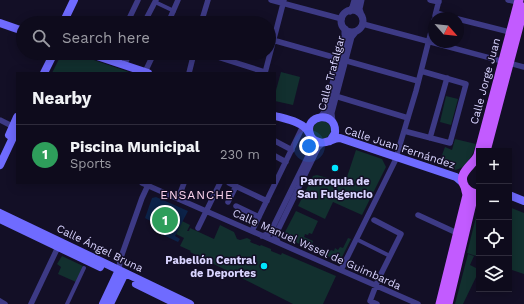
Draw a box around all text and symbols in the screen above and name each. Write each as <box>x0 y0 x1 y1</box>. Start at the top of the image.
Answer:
north arrow <box>428 12 464 48</box>
search box <box>16 16 276 60</box>
icon: search <box>30 27 52 49</box>
text: Search here <box>62 29 150 47</box>
street label: Calle Trafalgar <box>315 34 348 112</box>
street label: Calle Jorge Juan <box>468 36 503 126</box>
text: Nearby <box>32 88 91 108</box>
street label: Calle Juan Fernández <box>343 123 457 172</box>
your location <box>299 136 319 156</box>
text: Piscina Municipal <box>70 138 200 156</box>
text: 1 <box>42 147 48 162</box>
text: 230 m <box>220 147 260 162</box>
map controls <box>476 148 512 292</box>
button: + <box>476 148 512 184</box>
text: Sports <box>70 156 111 171</box>
marker: Parroquia de San Fulgencio <box>330 163 340 173</box>
place label: Parroquia de San Fulgencio <box>297 175 373 201</box>
button: − <box>476 184 512 220</box>
district label: ENSANCHE <box>160 188 234 202</box>
pin: 1 <box>152 205 178 235</box>
street label: Calle Manuel Wssel de Guimbarda <box>230 206 403 293</box>
button: locate <box>476 220 512 256</box>
street label: Calle Ángel Bruna <box>54 221 146 275</box>
place label: Pabellón Central de Deportes <box>165 254 256 280</box>
button: layers <box>476 256 512 292</box>
marker: Pabellón Central de Deportes <box>259 261 269 271</box>

